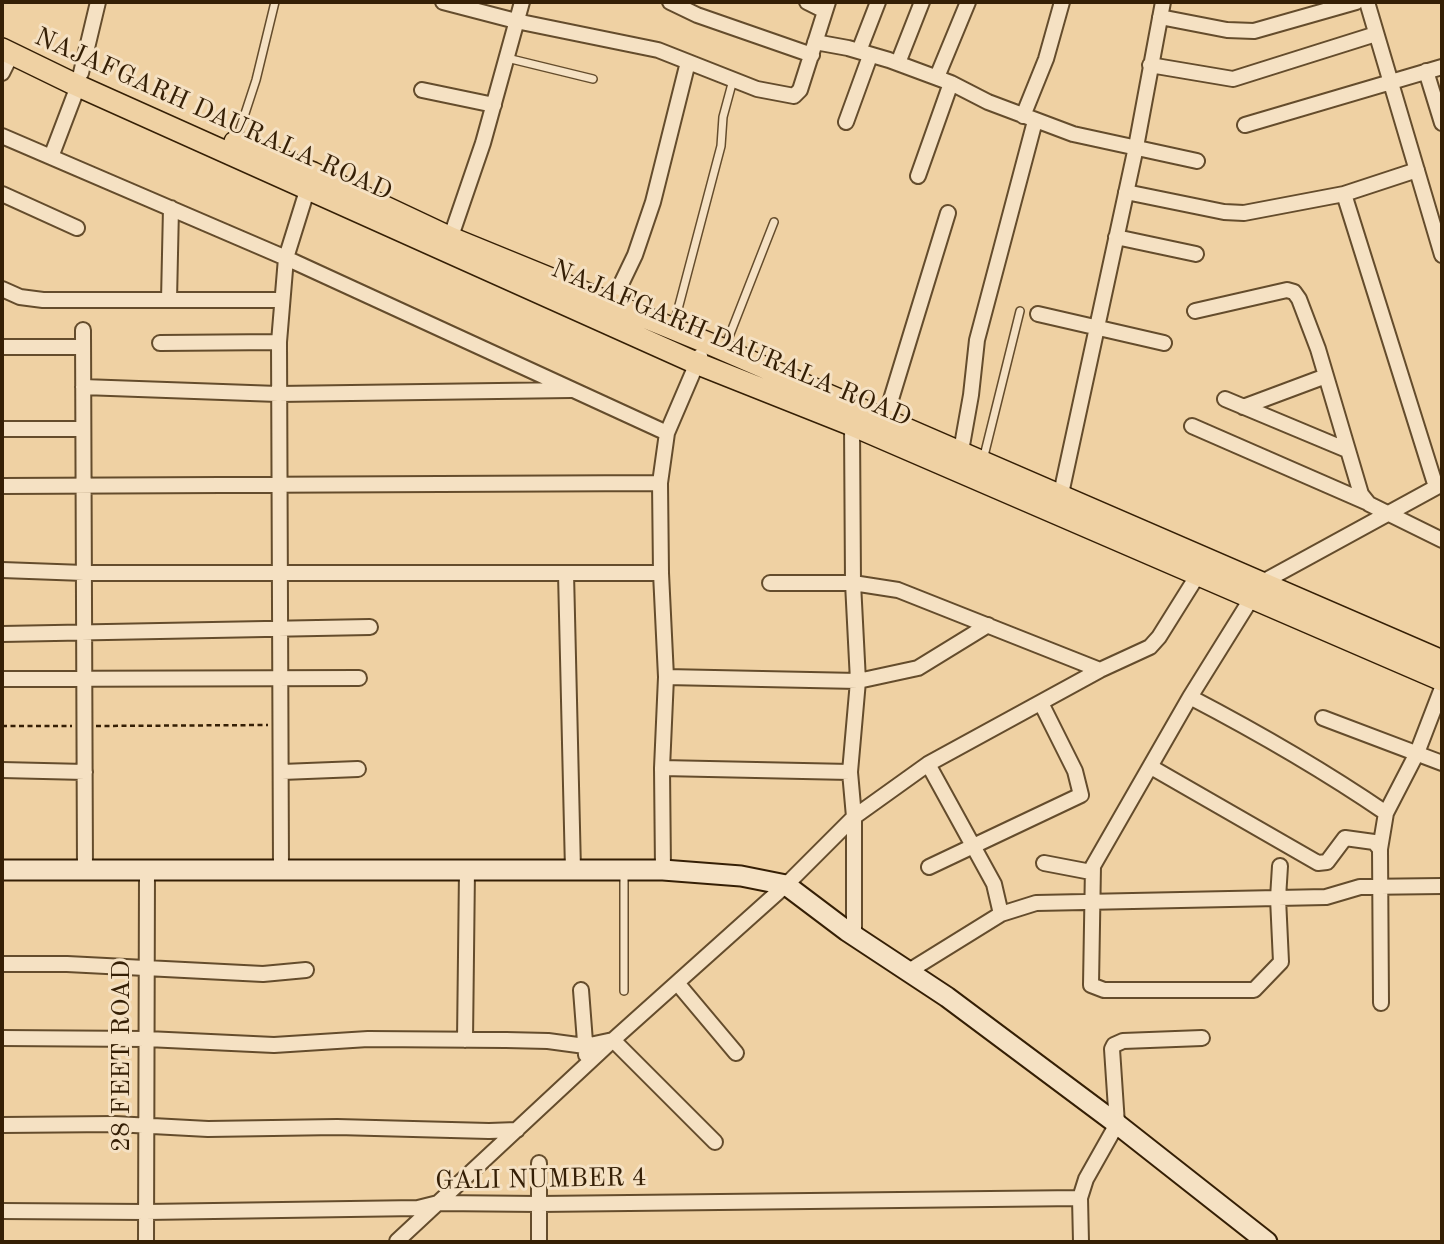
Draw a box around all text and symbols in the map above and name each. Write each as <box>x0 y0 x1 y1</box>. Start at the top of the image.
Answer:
street label: NAJAFGARH DAURALA ROAD <box>29 22 397 208</box>
street label: NAJAFGARH DAURALA ROAD <box>546 254 916 434</box>
street label: 28 FEET ROAD <box>106 960 138 1152</box>
street label: GALI NUMBER 4 <box>435 1163 647 1197</box>

